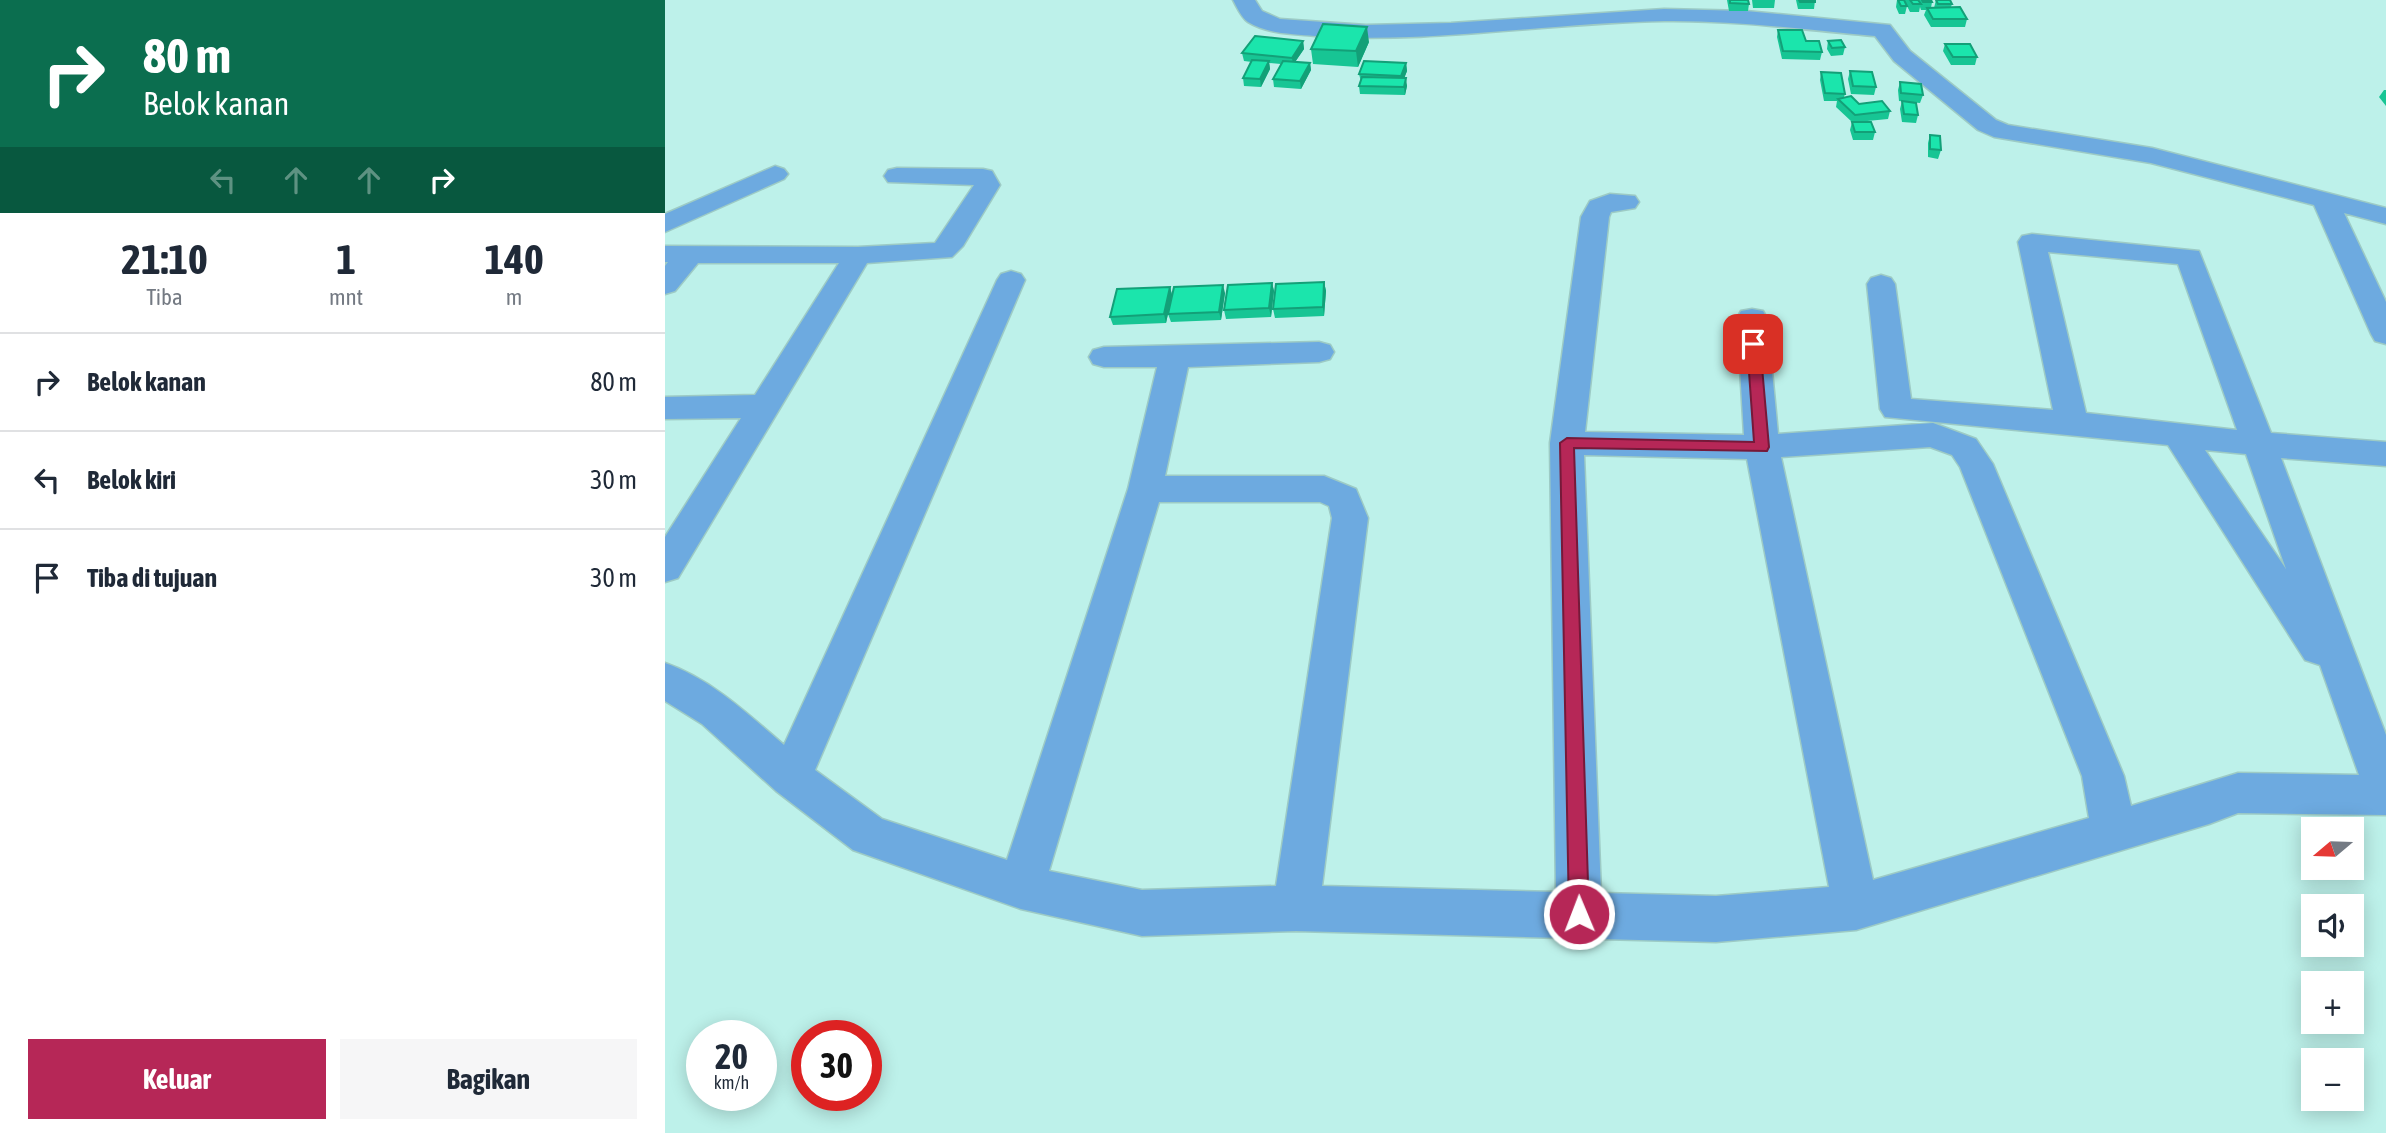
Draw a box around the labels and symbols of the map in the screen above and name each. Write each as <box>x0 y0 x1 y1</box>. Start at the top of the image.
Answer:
pin <box>1723 314 1783 374</box>
north arrow <box>2301 817 2364 880</box>
position arrow <box>1542 877 1616 951</box>
speed limit sign: 30 <box>791 1020 882 1111</box>

